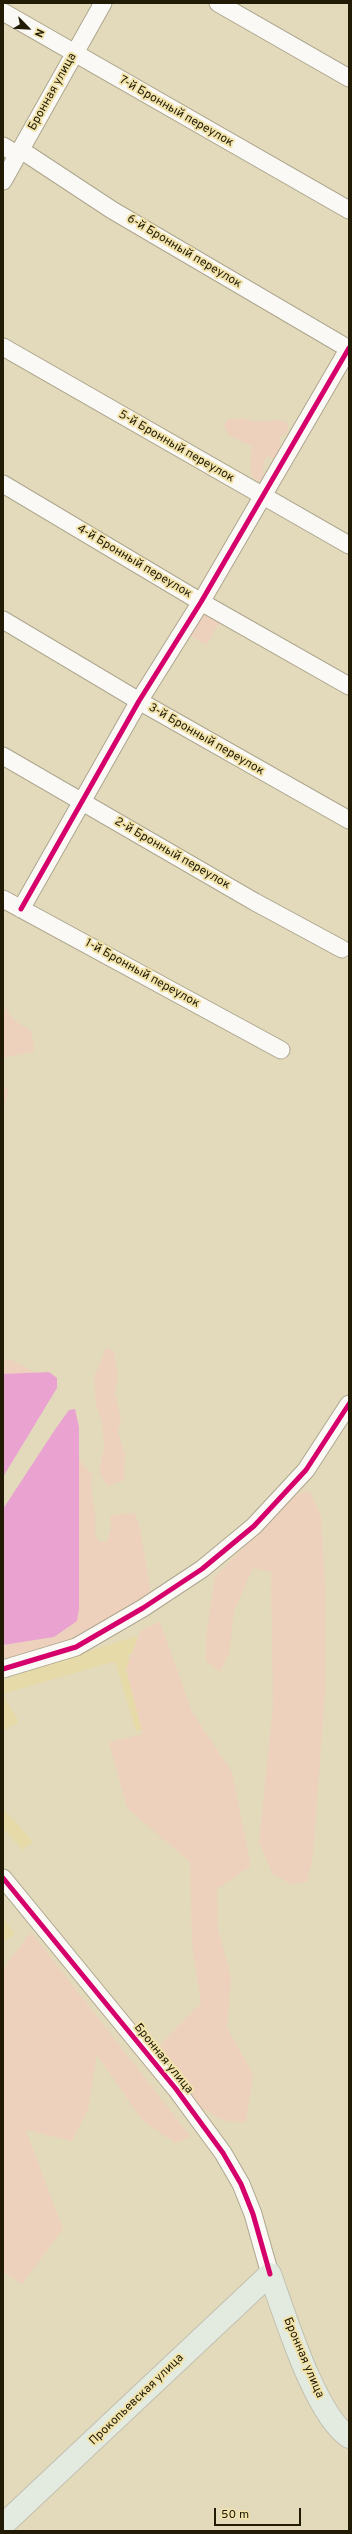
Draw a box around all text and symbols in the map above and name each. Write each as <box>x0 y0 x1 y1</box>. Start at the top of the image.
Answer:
north arrow <box>8 8 48 48</box>
text: N <box>31 26 47 39</box>
street label: Бронная улица <box>26 51 80 133</box>
street label: 7-й Бронный переулок <box>116 73 236 151</box>
street label: 6-й Бронный переулок <box>124 212 244 292</box>
street label: 5-й Бронный переулок <box>116 408 236 486</box>
street label: 4-й Бронный переулок <box>74 522 194 602</box>
street label: 3-й Бронный переулок <box>146 701 266 779</box>
street label: 2-й Бронный переулок <box>112 815 232 893</box>
street label: 1-й Бронный переулок <box>82 936 202 1012</box>
street label: Бронная улица <box>130 2021 196 2097</box>
street label: Бронная улица <box>280 2315 326 2401</box>
street label: Прокопьевская улица <box>87 2351 187 2449</box>
scale bar <box>216 2500 303 2526</box>
text: 50 m <box>221 2507 249 2523</box>

